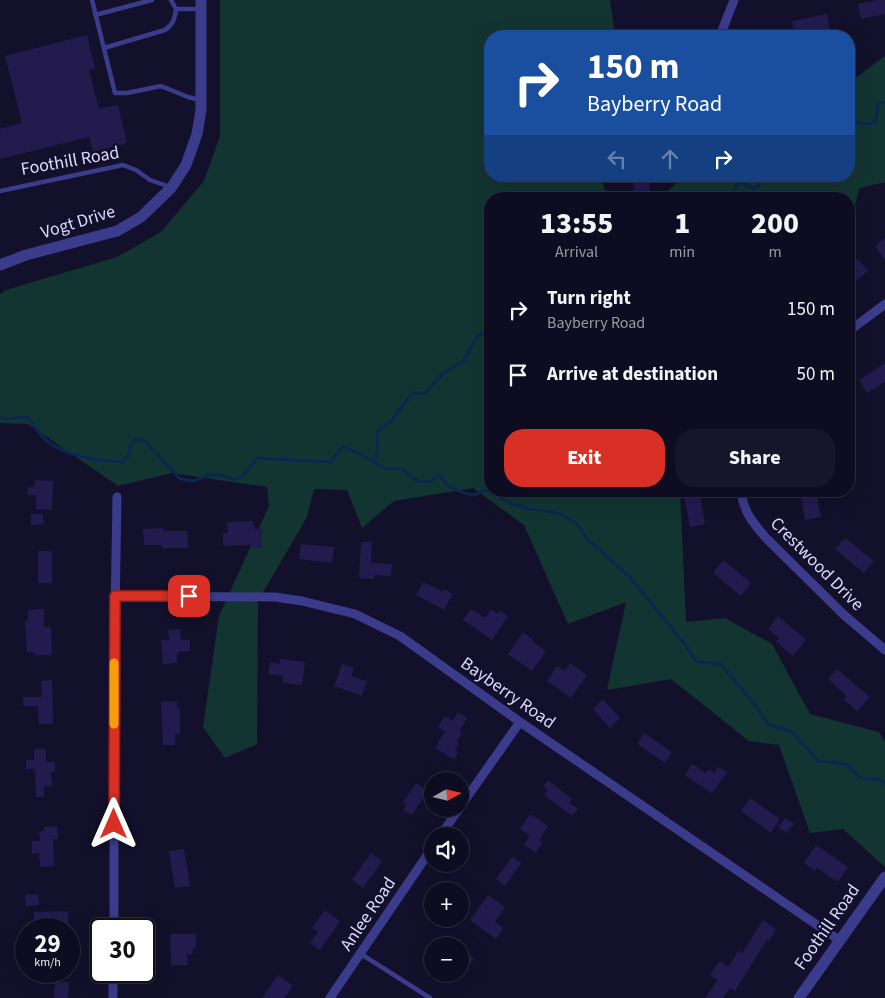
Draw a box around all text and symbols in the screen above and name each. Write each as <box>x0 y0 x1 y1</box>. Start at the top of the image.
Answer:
text: 150 m <box>587 42 679 92</box>
icon: right <box>504 50 569 115</box>
text: Bayberry Road <box>587 88 722 120</box>
street label: Foothill Road <box>19 140 121 182</box>
icon: left <box>603 145 631 173</box>
icon: ahead <box>656 145 684 173</box>
icon: right <box>709 145 737 173</box>
street label: Vogt Drive <box>38 199 118 245</box>
text: 13:55 <box>540 202 613 245</box>
text: 1 <box>674 202 690 245</box>
text: 200 <box>751 202 799 245</box>
text: Arrival <box>555 241 598 263</box>
text: min <box>669 241 695 263</box>
text: m <box>768 241 782 263</box>
text: Turn right <box>547 285 631 312</box>
icon: right <box>504 296 532 324</box>
text: 150 m <box>787 296 835 323</box>
text: Bayberry Road <box>547 312 645 334</box>
icon: arrive <box>504 361 532 389</box>
text: Arrive at destination <box>547 361 718 388</box>
text: 50 m <box>797 361 835 388</box>
button: Exit <box>504 429 665 487</box>
button: Share <box>675 429 835 487</box>
street label: Crestwood Drive <box>764 511 870 617</box>
pin <box>168 575 210 617</box>
icon: arrive <box>175 582 203 610</box>
street label: Bayberry Road <box>456 651 560 735</box>
north arrow <box>424 772 469 818</box>
map controls <box>424 772 469 982</box>
position arrow <box>87 797 139 849</box>
button: sound <box>424 827 469 872</box>
street label: Anlee Road <box>334 872 402 956</box>
street label: Foothill Road <box>788 879 866 975</box>
button: + <box>424 882 469 927</box>
speed limit sign: 30 <box>90 918 155 983</box>
text: 29 <box>34 926 61 962</box>
button: − <box>424 937 469 982</box>
text: km/h <box>34 954 61 971</box>

